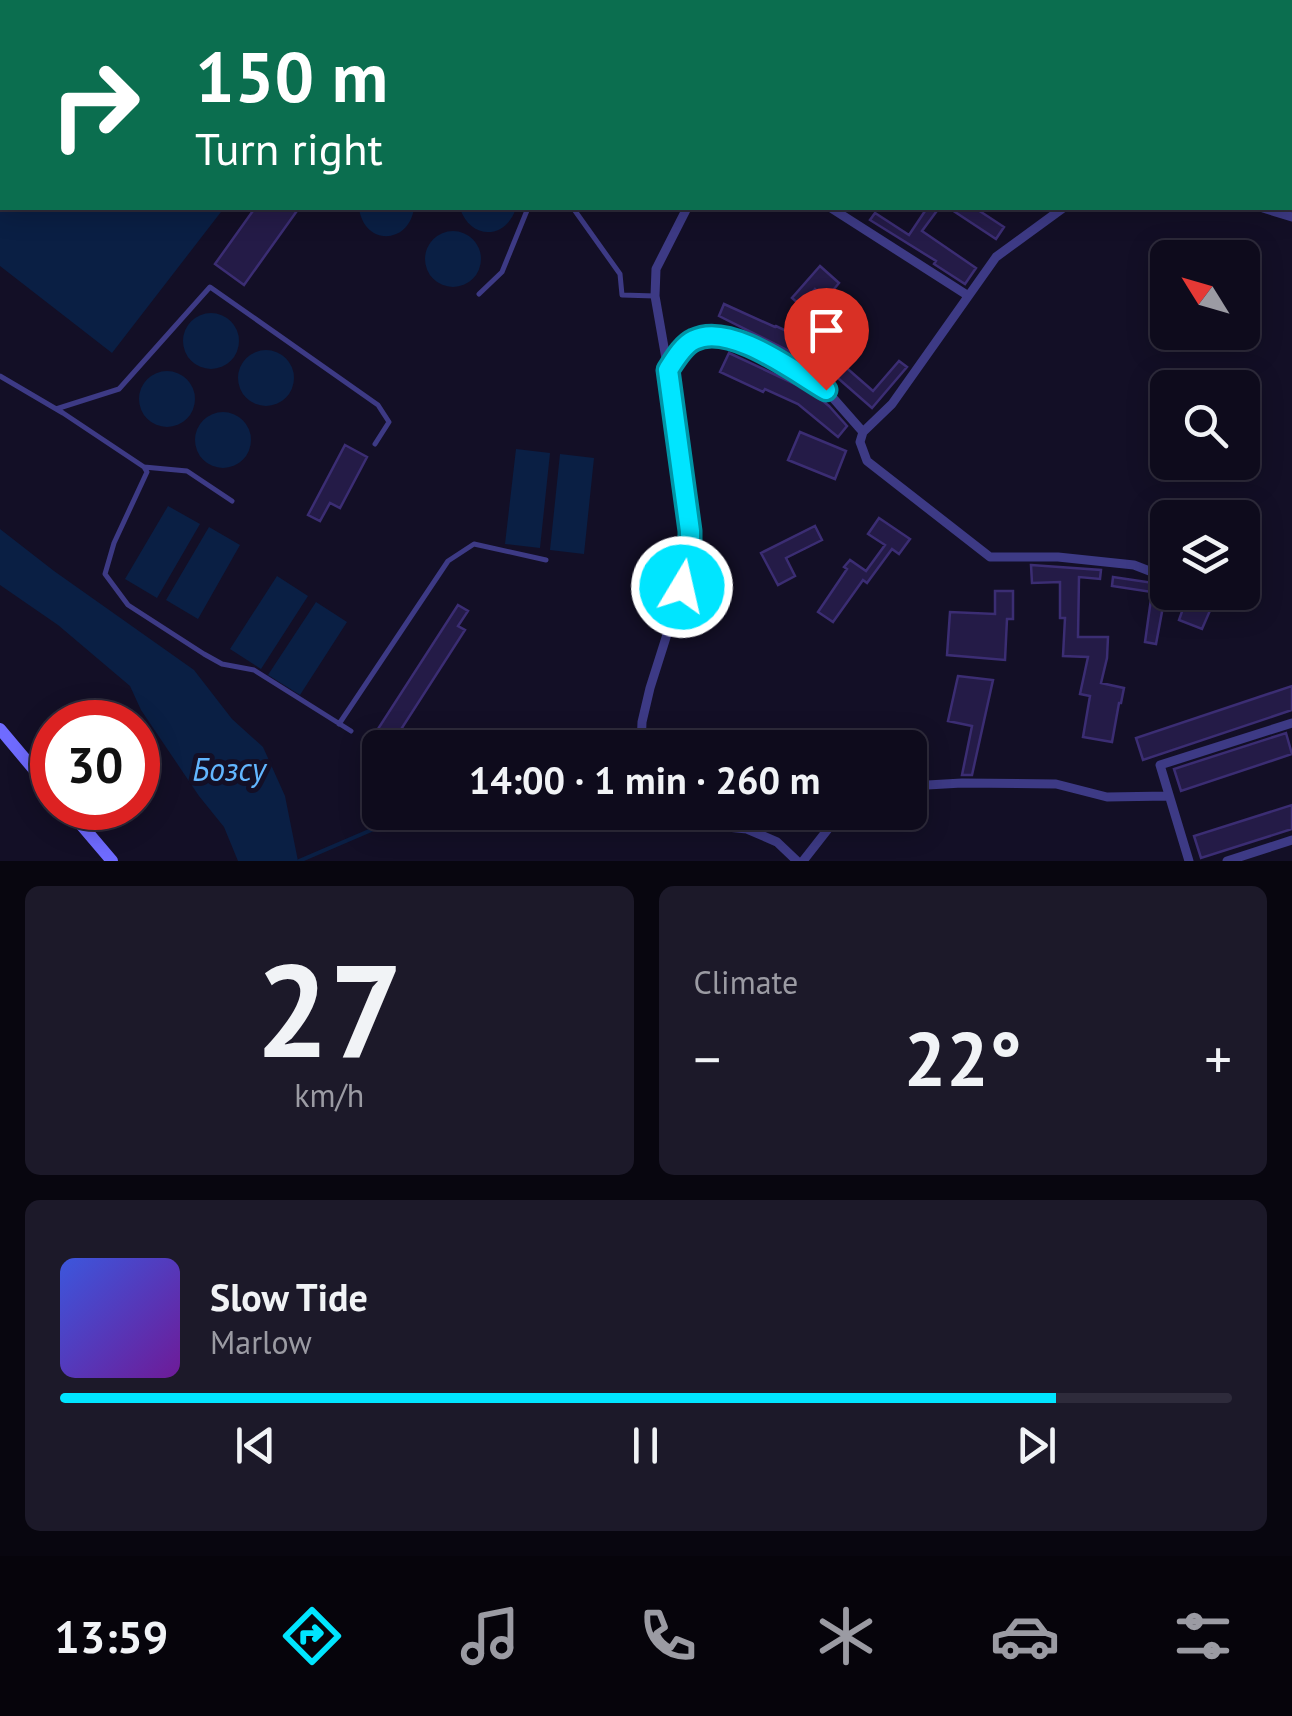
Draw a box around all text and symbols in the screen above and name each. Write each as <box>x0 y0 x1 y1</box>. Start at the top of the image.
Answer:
text: 150 m <box>195 31 388 121</box>
icon: right <box>30 40 160 170</box>
text: Turn right <box>195 119 383 177</box>
north arrow <box>1150 240 1260 350</box>
map controls <box>1150 240 1260 610</box>
pin <box>784 288 869 391</box>
icon: arrive <box>799 303 854 358</box>
button: search <box>1150 370 1260 480</box>
button: layers <box>1150 500 1260 610</box>
position arrow <box>630 535 734 639</box>
speed limit sign: 30 <box>30 700 160 830</box>
water label: Бозсу <box>192 748 268 790</box>
text: 14:00 · 1 min · 260 m <box>469 755 820 804</box>
text: 27 <box>256 925 403 1093</box>
text: Climate <box>694 961 798 1003</box>
text: 22° <box>904 1010 1022 1107</box>
text: − <box>694 1023 721 1094</box>
text: + <box>1204 1023 1232 1094</box>
text: km/h <box>294 1074 364 1116</box>
text: Slow Tide <box>210 1272 368 1321</box>
text: Marlow <box>210 1321 312 1363</box>
icon: previous <box>228 1418 283 1473</box>
icon: pause <box>618 1418 673 1473</box>
icon: next <box>1009 1418 1064 1473</box>
icon: directions <box>277 1601 347 1671</box>
icon: music <box>455 1601 525 1671</box>
icon: phone <box>633 1601 703 1671</box>
icon: climate <box>811 1601 881 1671</box>
icon: car <box>990 1601 1060 1671</box>
icon: filters <box>1168 1601 1238 1671</box>
text: 13:59 <box>54 1607 168 1665</box>

